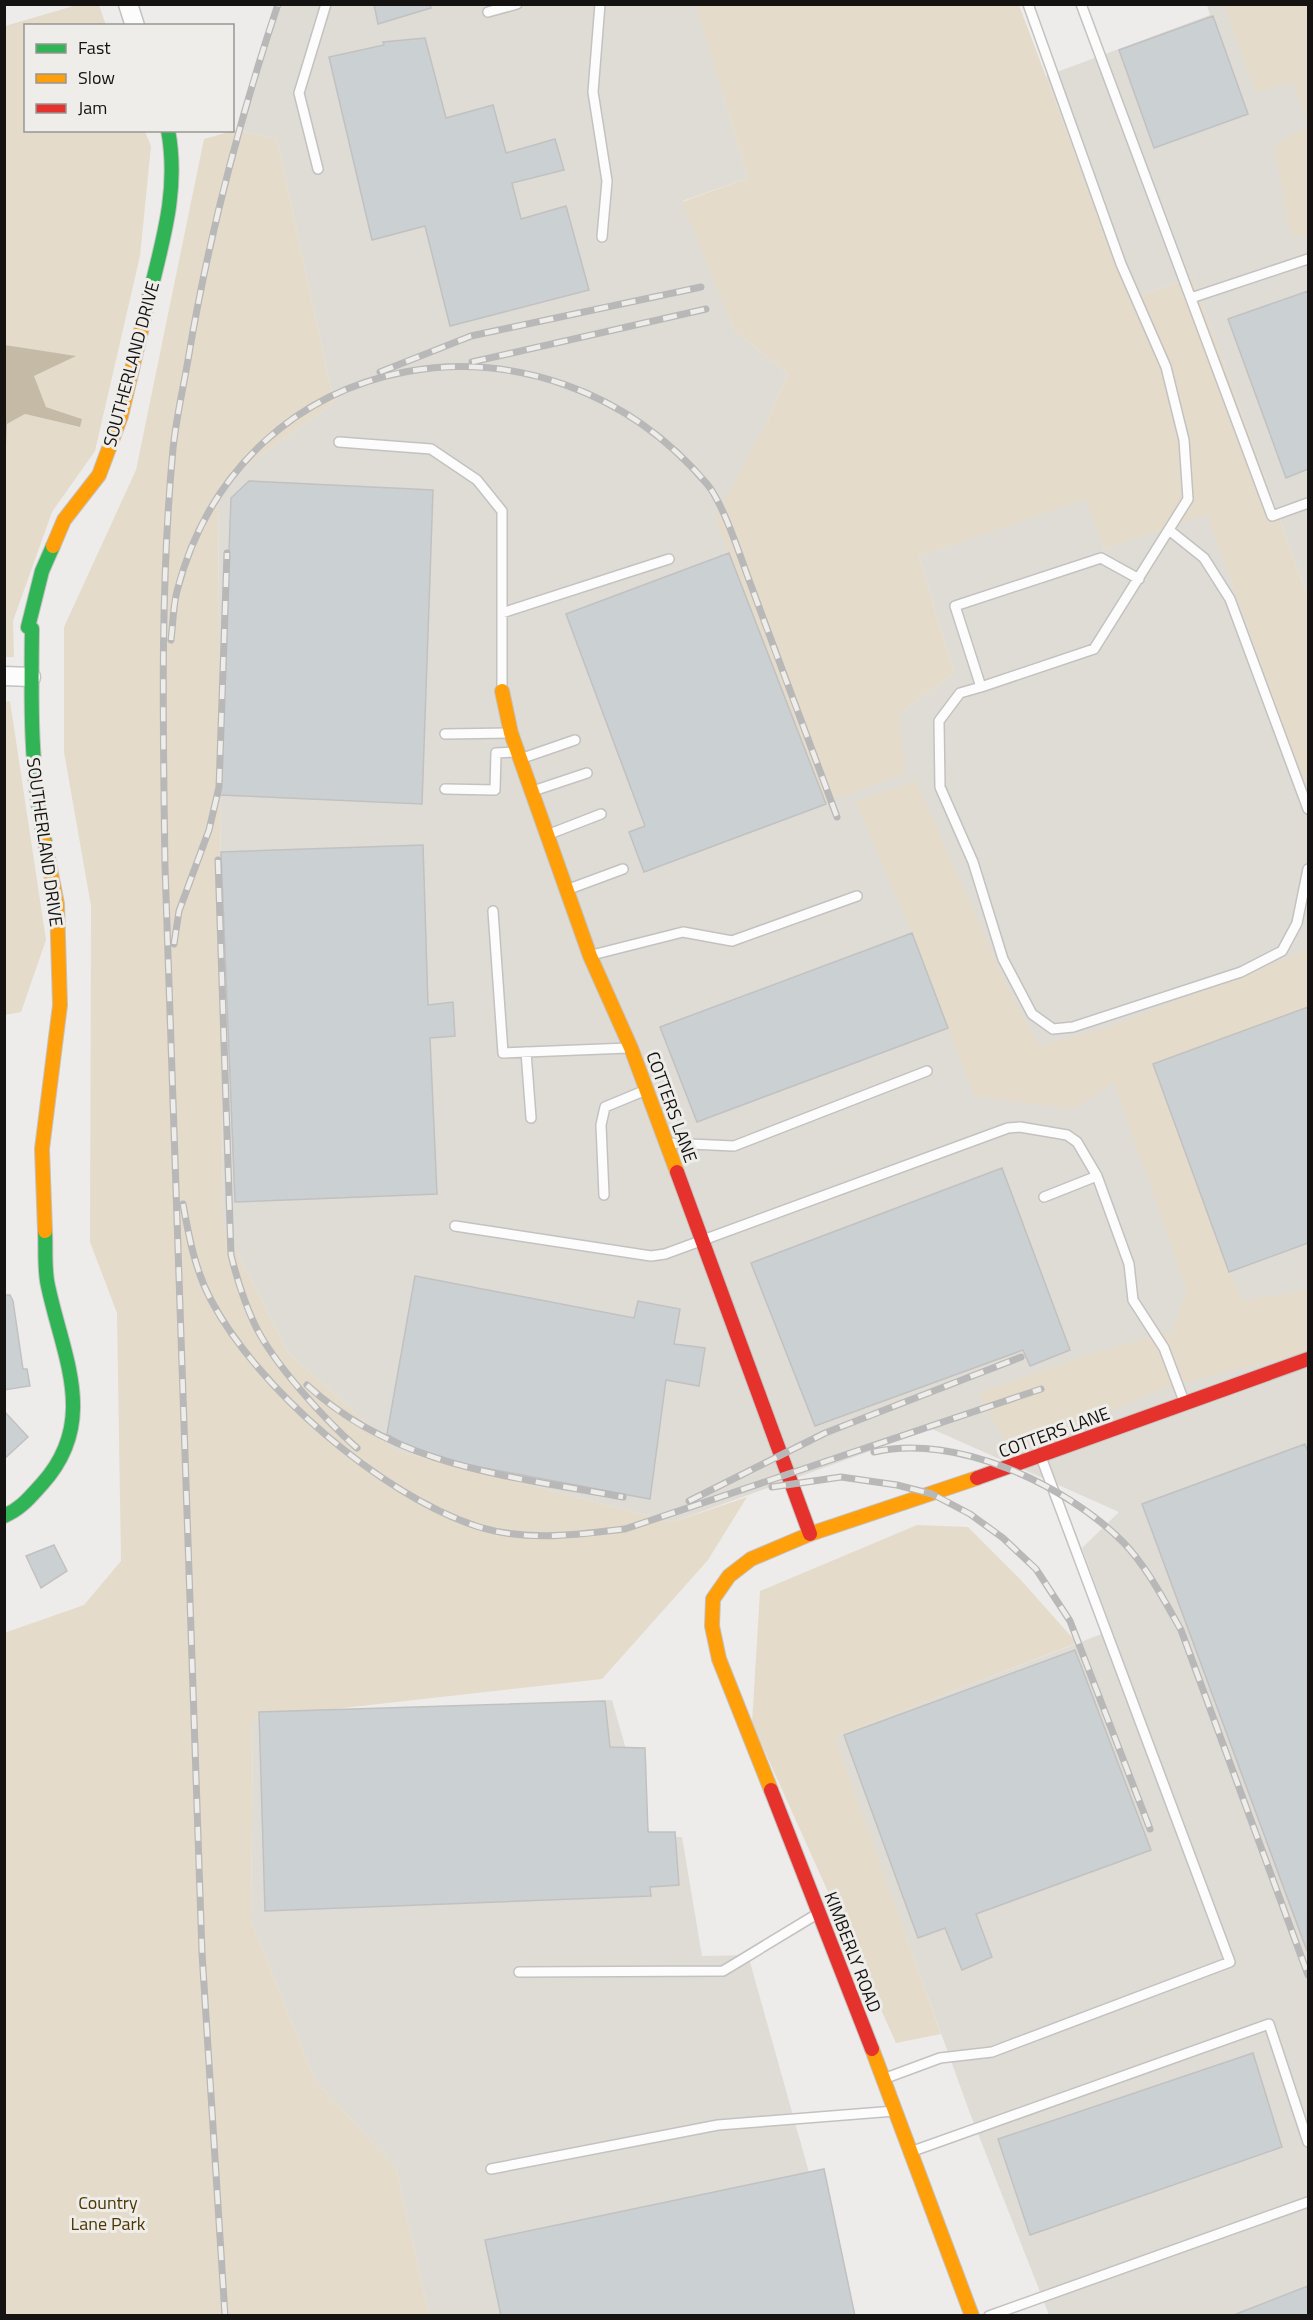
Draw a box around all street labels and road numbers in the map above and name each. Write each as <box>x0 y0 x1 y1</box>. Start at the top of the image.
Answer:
street label: SOUTHERLAND DRIVE <box>96 278 166 450</box>
street label: SOUTHERLAND DRIVE <box>20 756 70 928</box>
street label: COTTERS LANE <box>639 1048 705 1166</box>
street label: COTTERS LANE <box>995 1399 1113 1465</box>
street label: KIMBERLY ROAD <box>818 1888 888 2016</box>

